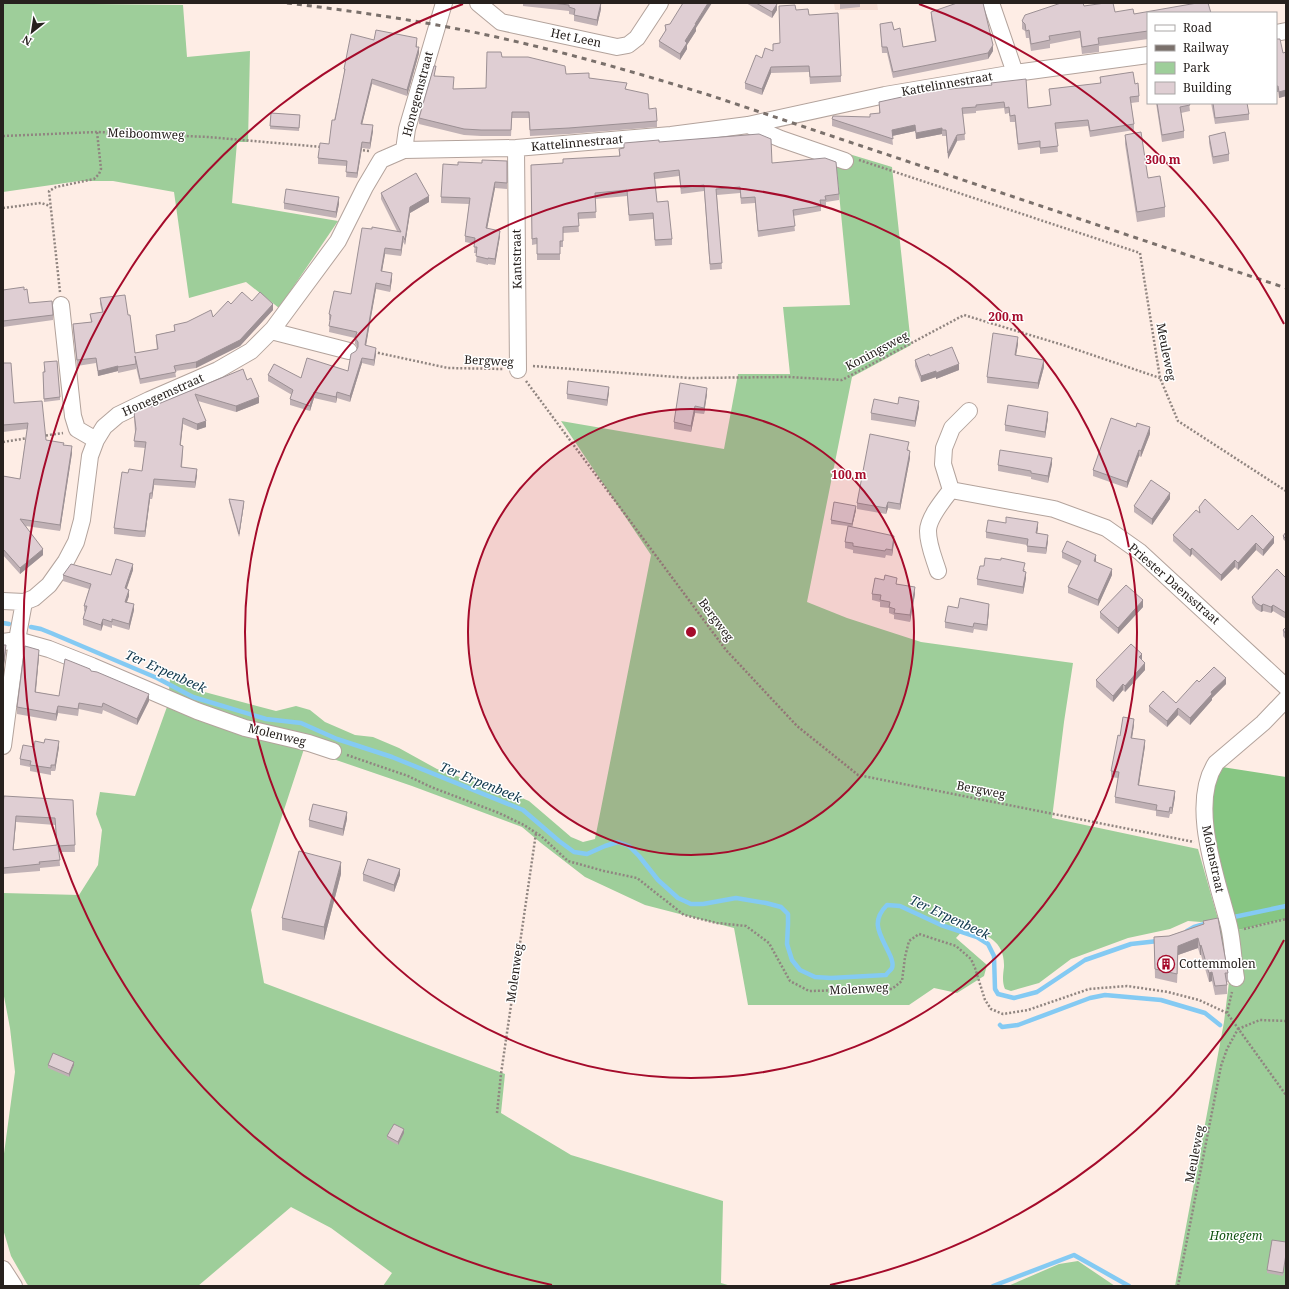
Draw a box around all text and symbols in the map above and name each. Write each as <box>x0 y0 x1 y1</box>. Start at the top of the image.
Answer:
north arrow <box>12 12 52 52</box>
legend <box>1147 12 1277 104</box>
text: Road <box>1183 19 1213 36</box>
street label: Het Leen <box>549 24 603 51</box>
text: N <box>19 32 34 50</box>
text: Railway <box>1183 39 1229 56</box>
street label: Honegemstraat <box>398 49 437 138</box>
text: Park <box>1183 59 1211 76</box>
street label: Kattelinnestraat <box>900 67 994 100</box>
text: Building <box>1183 79 1232 96</box>
street label: Meiboomweg <box>107 124 185 143</box>
street label: Kattelinnestraat <box>530 130 624 155</box>
text: 300 m <box>1145 151 1181 168</box>
street label: Kantstraat <box>507 229 526 289</box>
text: 200 m <box>988 308 1024 325</box>
street label: Meuleweg <box>1153 321 1181 383</box>
street label: Koningsweg <box>842 326 912 374</box>
street label: Bergweg <box>464 351 515 370</box>
street label: Honegemstraat <box>119 369 206 420</box>
text: 100 m <box>831 466 867 483</box>
street label: Priester Daensstraat <box>1125 539 1224 628</box>
street label: Bergweg <box>695 595 738 645</box>
centre of rings <box>684 625 698 639</box>
water label: Ter Erpenbeek <box>123 645 210 697</box>
street label: Molenweg <box>246 719 308 750</box>
water label: Ter Erpenbeek <box>437 757 525 807</box>
street label: Bergweg <box>955 776 1008 803</box>
street label: Molenstraat <box>1198 823 1229 894</box>
water label: Ter Erpenbeek <box>907 890 994 944</box>
street label: Molenweg <box>502 942 527 1003</box>
building icon: Cottemmolen <box>1156 954 1176 974</box>
place label: Cottemmolen <box>1179 955 1256 972</box>
street label: Molenweg <box>829 978 890 999</box>
street label: Meuleweg <box>1181 1123 1209 1184</box>
park label: Honegem <box>1209 1227 1263 1244</box>

